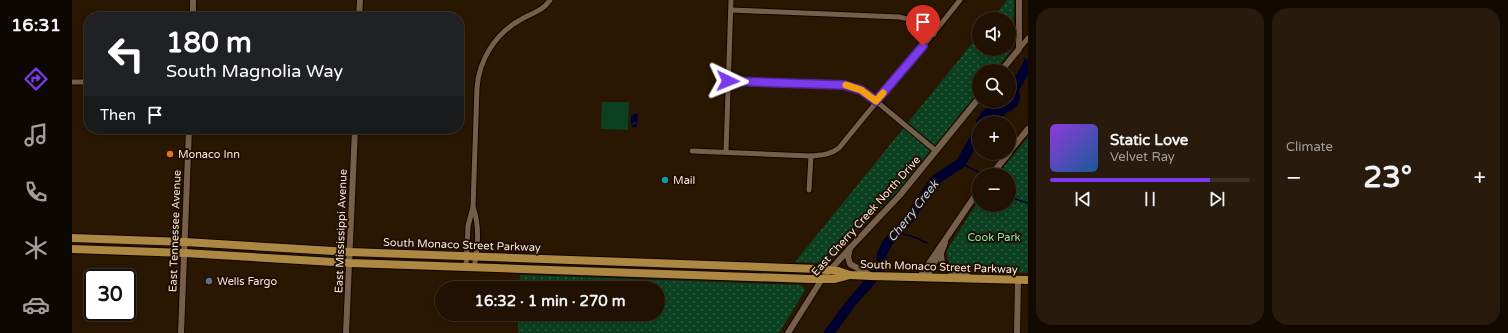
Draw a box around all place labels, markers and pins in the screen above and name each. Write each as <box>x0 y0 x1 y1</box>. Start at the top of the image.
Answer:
pin <box>906 5 940 46</box>
place label: Monaco Inn <box>178 148 240 161</box>
marker: Monaco Inn <box>165 149 175 159</box>
place label: Mail <box>673 174 695 187</box>
marker: Mail <box>660 175 670 185</box>
place label: Wells Fargo <box>217 275 277 288</box>
marker: Wells Fargo <box>204 276 214 286</box>

